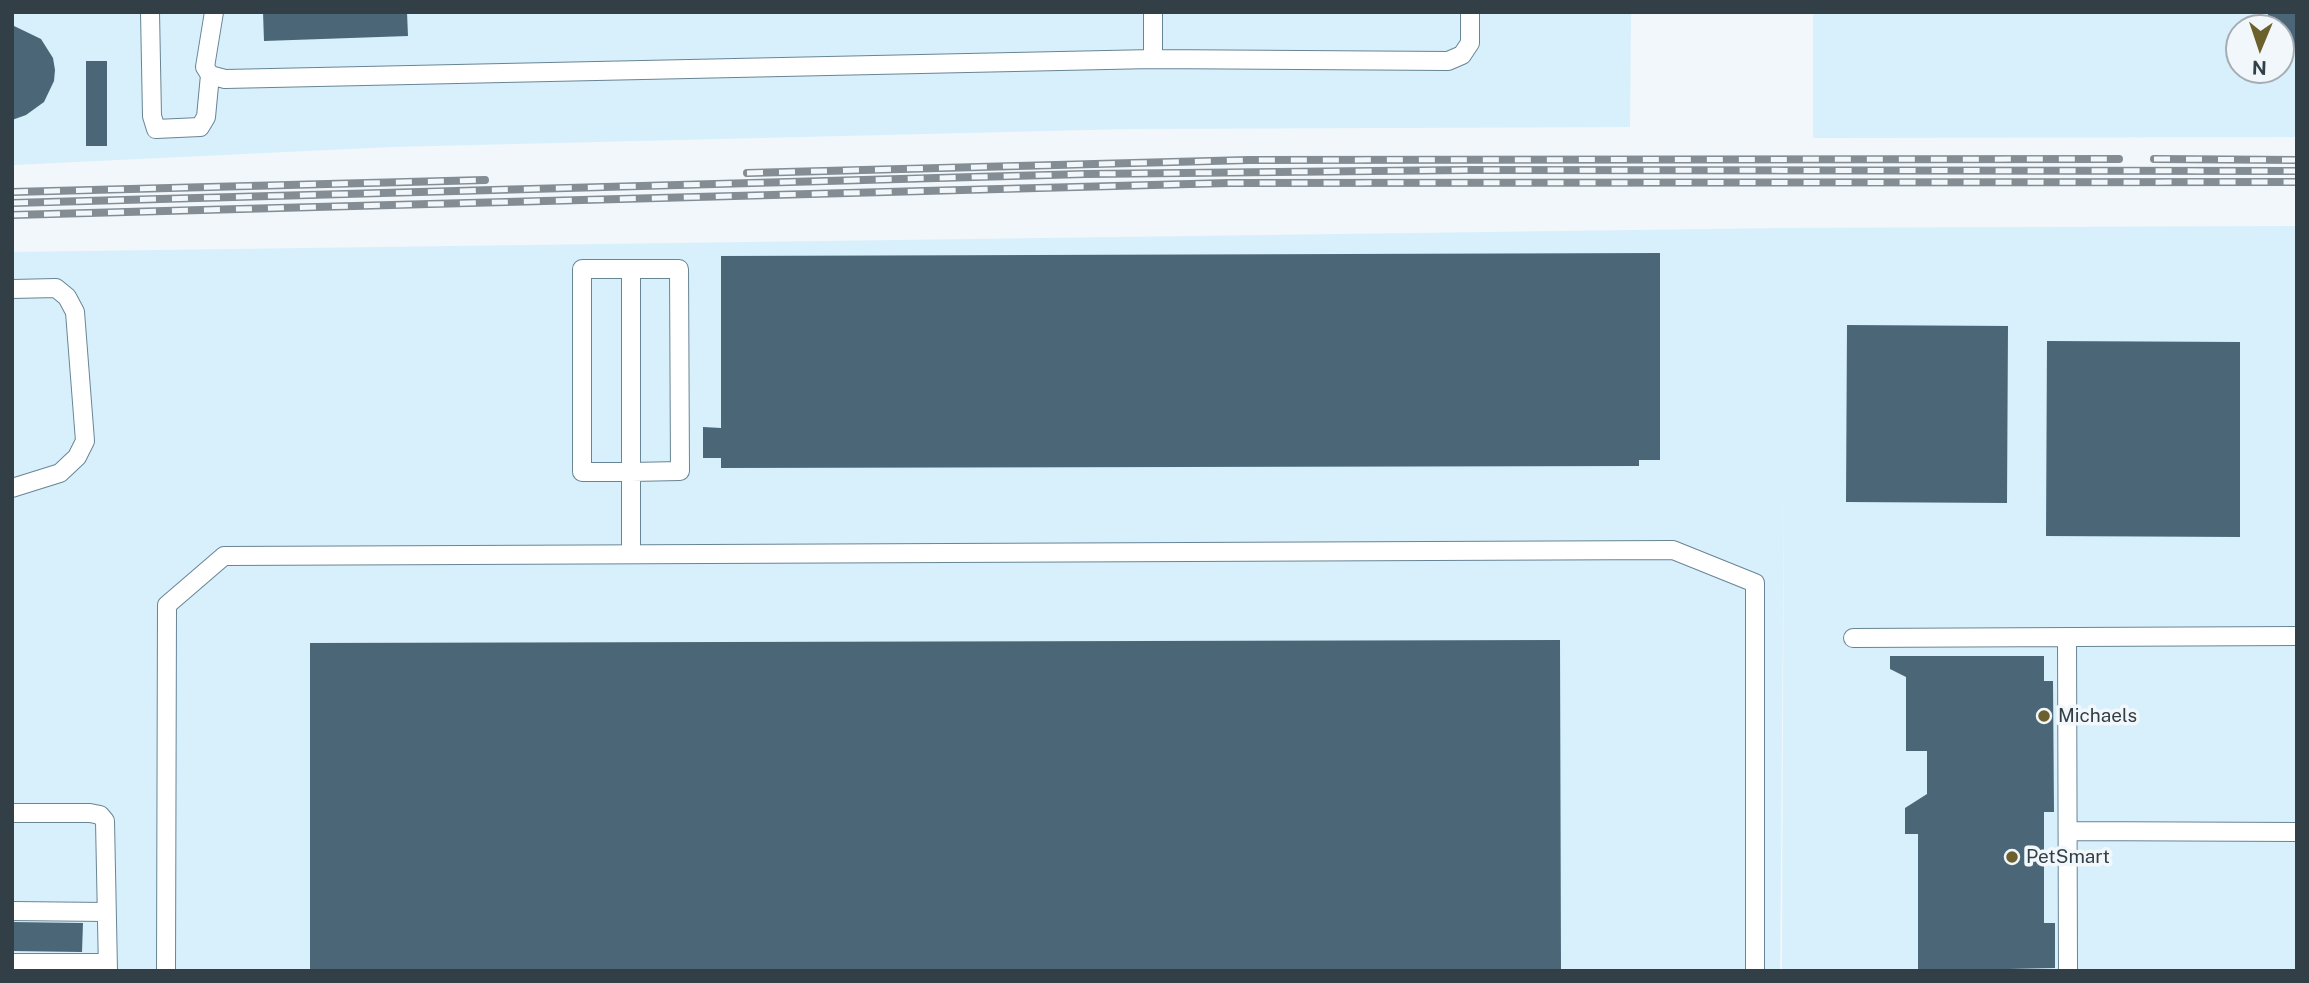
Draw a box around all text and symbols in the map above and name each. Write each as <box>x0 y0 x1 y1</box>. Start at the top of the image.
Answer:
north arrow <box>2225 14 2295 84</box>
text: N <box>2252 57 2267 79</box>
place label: Michaels <box>2058 705 2137 727</box>
marker: Michaels <box>2036 708 2052 724</box>
place label: PetSmart <box>2026 846 2110 868</box>
marker: PetSmart <box>2004 849 2020 865</box>

